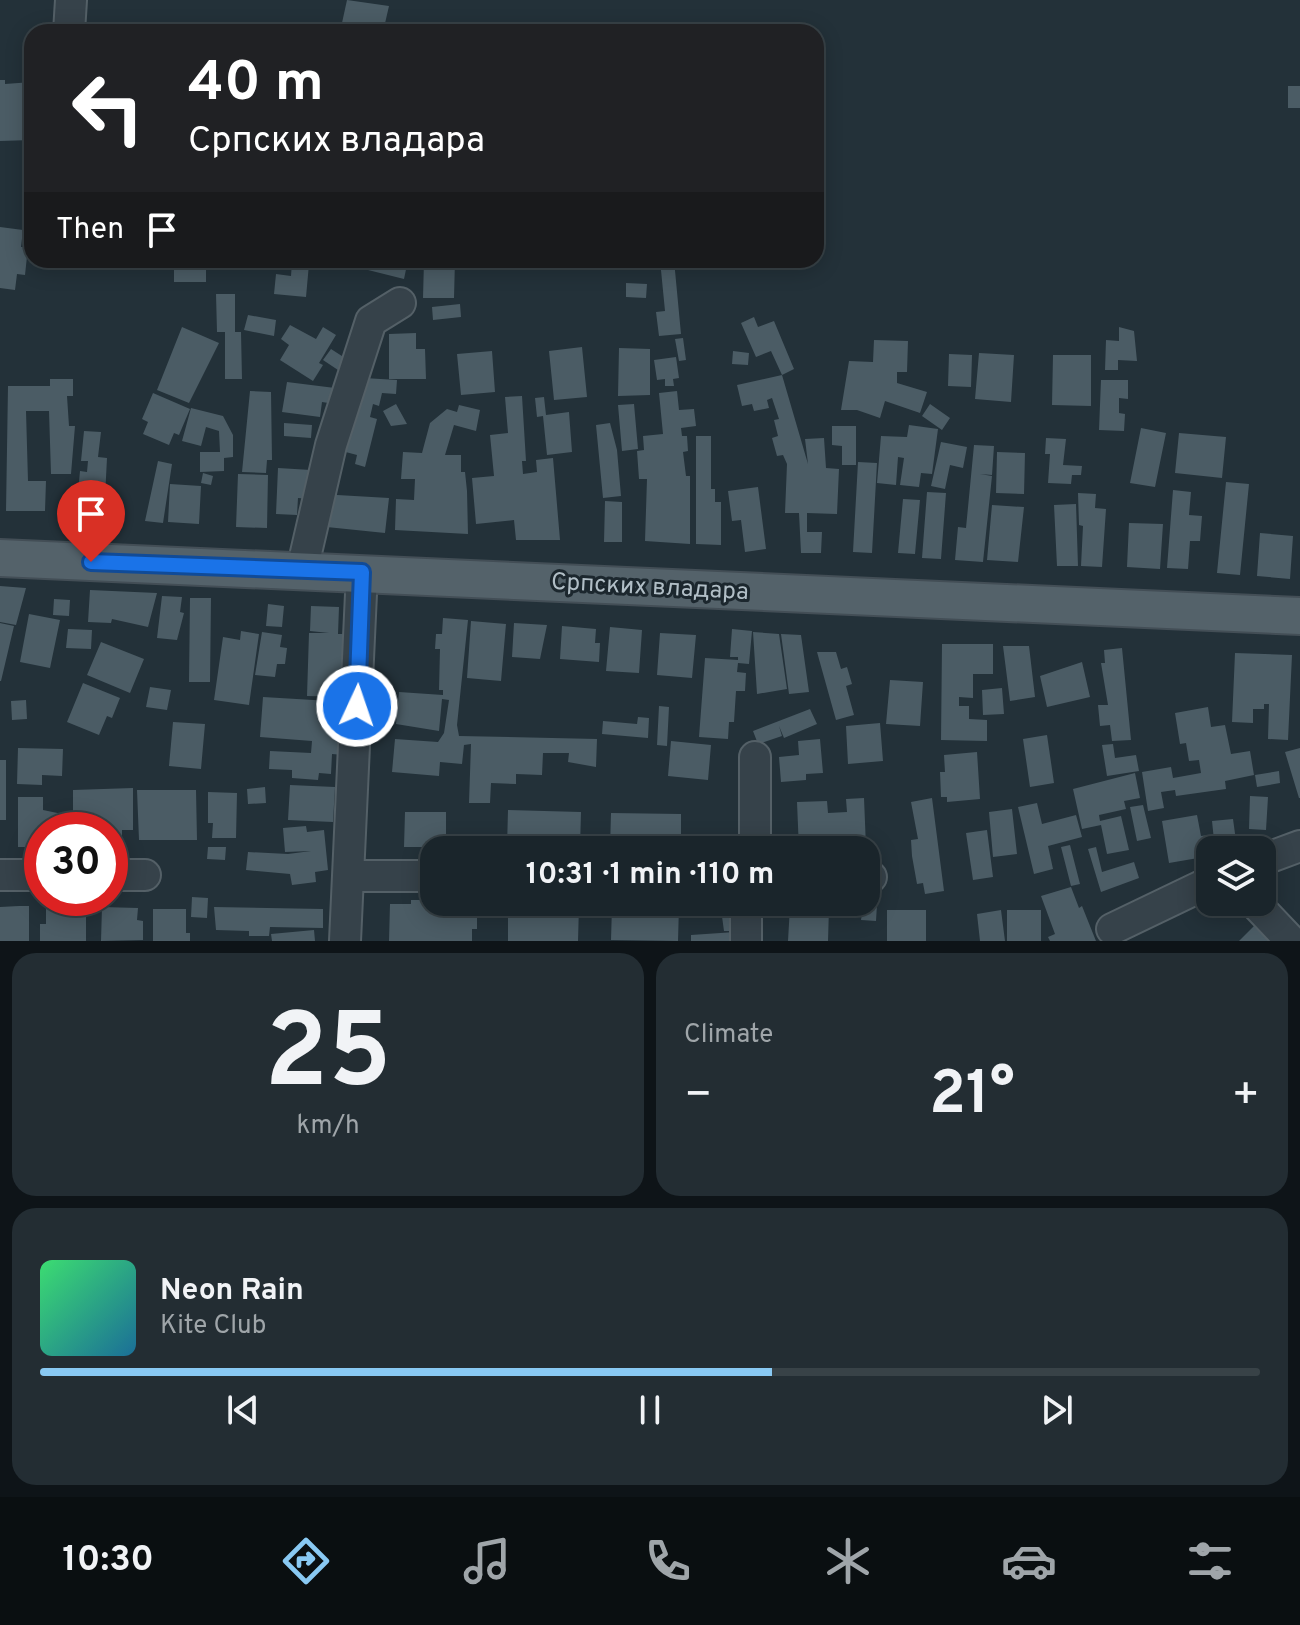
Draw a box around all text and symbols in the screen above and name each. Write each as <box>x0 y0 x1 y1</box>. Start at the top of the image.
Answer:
text: 40 m <box>188 50 324 120</box>
icon: left <box>56 56 160 160</box>
text: Српских владара <box>188 119 485 165</box>
icon: arrive <box>140 208 184 252</box>
text: Then <box>56 212 124 249</box>
pin <box>57 480 125 562</box>
icon: arrive <box>69 492 113 536</box>
street label: Српских владара <box>550 568 749 608</box>
position arrow <box>315 664 399 748</box>
speed limit sign: 30 <box>24 812 128 916</box>
map controls <box>1196 836 1276 916</box>
button: layers <box>1196 836 1276 916</box>
text: 10:31 · 1 min · 110 m <box>526 857 774 894</box>
text: 25 <box>264 992 392 1124</box>
text: Climate <box>684 1019 773 1052</box>
text: 21° <box>929 1059 1015 1135</box>
text: − <box>684 1069 712 1125</box>
text: + <box>1232 1069 1260 1125</box>
text: km/h <box>296 1110 360 1143</box>
text: Neon Rain <box>160 1273 304 1310</box>
text: Kite Club <box>160 1310 266 1343</box>
icon: previous <box>221 1388 265 1432</box>
icon: pause <box>628 1388 672 1432</box>
icon: next <box>1035 1388 1079 1432</box>
icon: directions <box>278 1533 334 1589</box>
icon: music <box>459 1533 515 1589</box>
icon: phone <box>640 1533 696 1589</box>
icon: climate <box>820 1533 876 1589</box>
icon: car <box>1001 1533 1057 1589</box>
icon: filters <box>1182 1533 1238 1589</box>
text: 10:30 <box>62 1538 154 1584</box>

